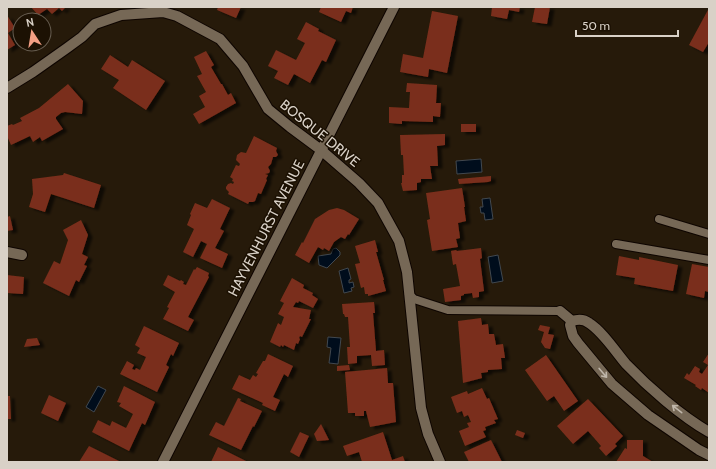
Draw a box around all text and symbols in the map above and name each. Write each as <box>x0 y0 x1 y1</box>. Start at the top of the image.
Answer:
north arrow <box>12 12 52 52</box>
scale bar <box>576 12 678 38</box>
text: N <box>25 15 35 30</box>
text: 50 m <box>582 18 610 33</box>
street label: BOSQUE DRIVE <box>276 95 364 171</box>
street label: HAYVENHURST AVENUE <box>224 156 308 299</box>
one-way arrow <box>598 368 607 378</box>
one-way arrow <box>672 405 683 414</box>

